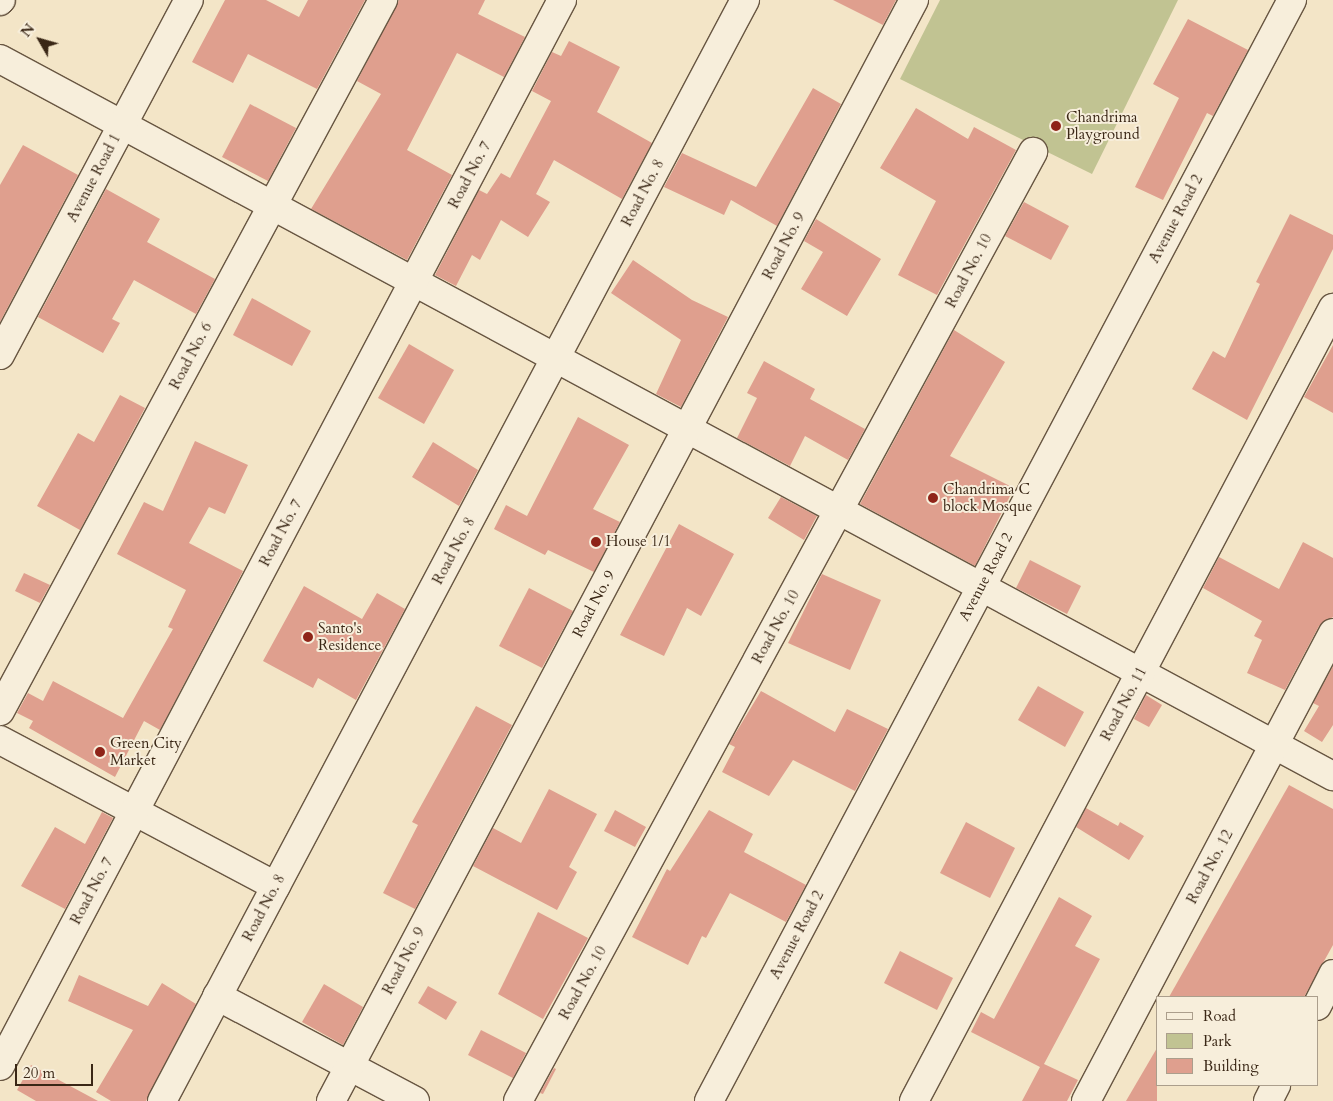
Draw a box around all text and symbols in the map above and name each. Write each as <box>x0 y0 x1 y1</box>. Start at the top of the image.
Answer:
north arrow <box>15 15 65 65</box>
text: N <box>17 20 39 41</box>
place label: Chandrima Playground <box>1066 108 1140 143</box>
marker: Chandrima Playground <box>1050 120 1062 132</box>
street label: Avenue Road 1 <box>63 131 125 225</box>
street label: Road No. 7 <box>445 138 495 212</box>
street label: Road No. 8 <box>618 156 668 230</box>
street label: Avenue Road 2 <box>1145 172 1207 266</box>
street label: Road No. 9 <box>759 209 809 283</box>
street label: Road No. 10 <box>942 231 996 311</box>
street label: Road No. 6 <box>166 319 216 393</box>
place label: Chandrima C block Mosque <box>943 480 1032 515</box>
marker: Chandrima C block Mosque <box>927 492 939 504</box>
street label: Road No. 7 <box>256 496 306 570</box>
street label: Road No. 8 <box>429 514 479 588</box>
street label: Avenue Road 2 <box>955 530 1017 624</box>
place label: House 1/1 <box>606 533 671 551</box>
marker: House 1/1 <box>590 536 602 548</box>
street label: Road No. 9 <box>569 567 619 641</box>
street label: Road No. 10 <box>748 587 804 667</box>
place label: Santo's Residence <box>318 619 381 654</box>
marker: Santo's Residence <box>302 631 314 643</box>
street label: Road No. 11 <box>1097 664 1151 744</box>
place label: Green City Market <box>110 734 182 769</box>
marker: Green City Market <box>94 746 106 758</box>
street label: Road No. 12 <box>1183 827 1237 907</box>
street label: Road No. 7 <box>67 854 117 928</box>
street label: Road No. 8 <box>239 871 289 945</box>
street label: Avenue Road 2 <box>766 888 828 982</box>
street label: Road No. 9 <box>379 924 429 998</box>
street label: Road No. 10 <box>555 943 611 1023</box>
legend <box>1156 996 1318 1086</box>
text: Road <box>1203 1006 1236 1026</box>
text: Park <box>1203 1031 1232 1051</box>
scale bar <box>18 1054 95 1086</box>
text: Building <box>1203 1056 1259 1076</box>
text: 20 m <box>23 1063 55 1083</box>

